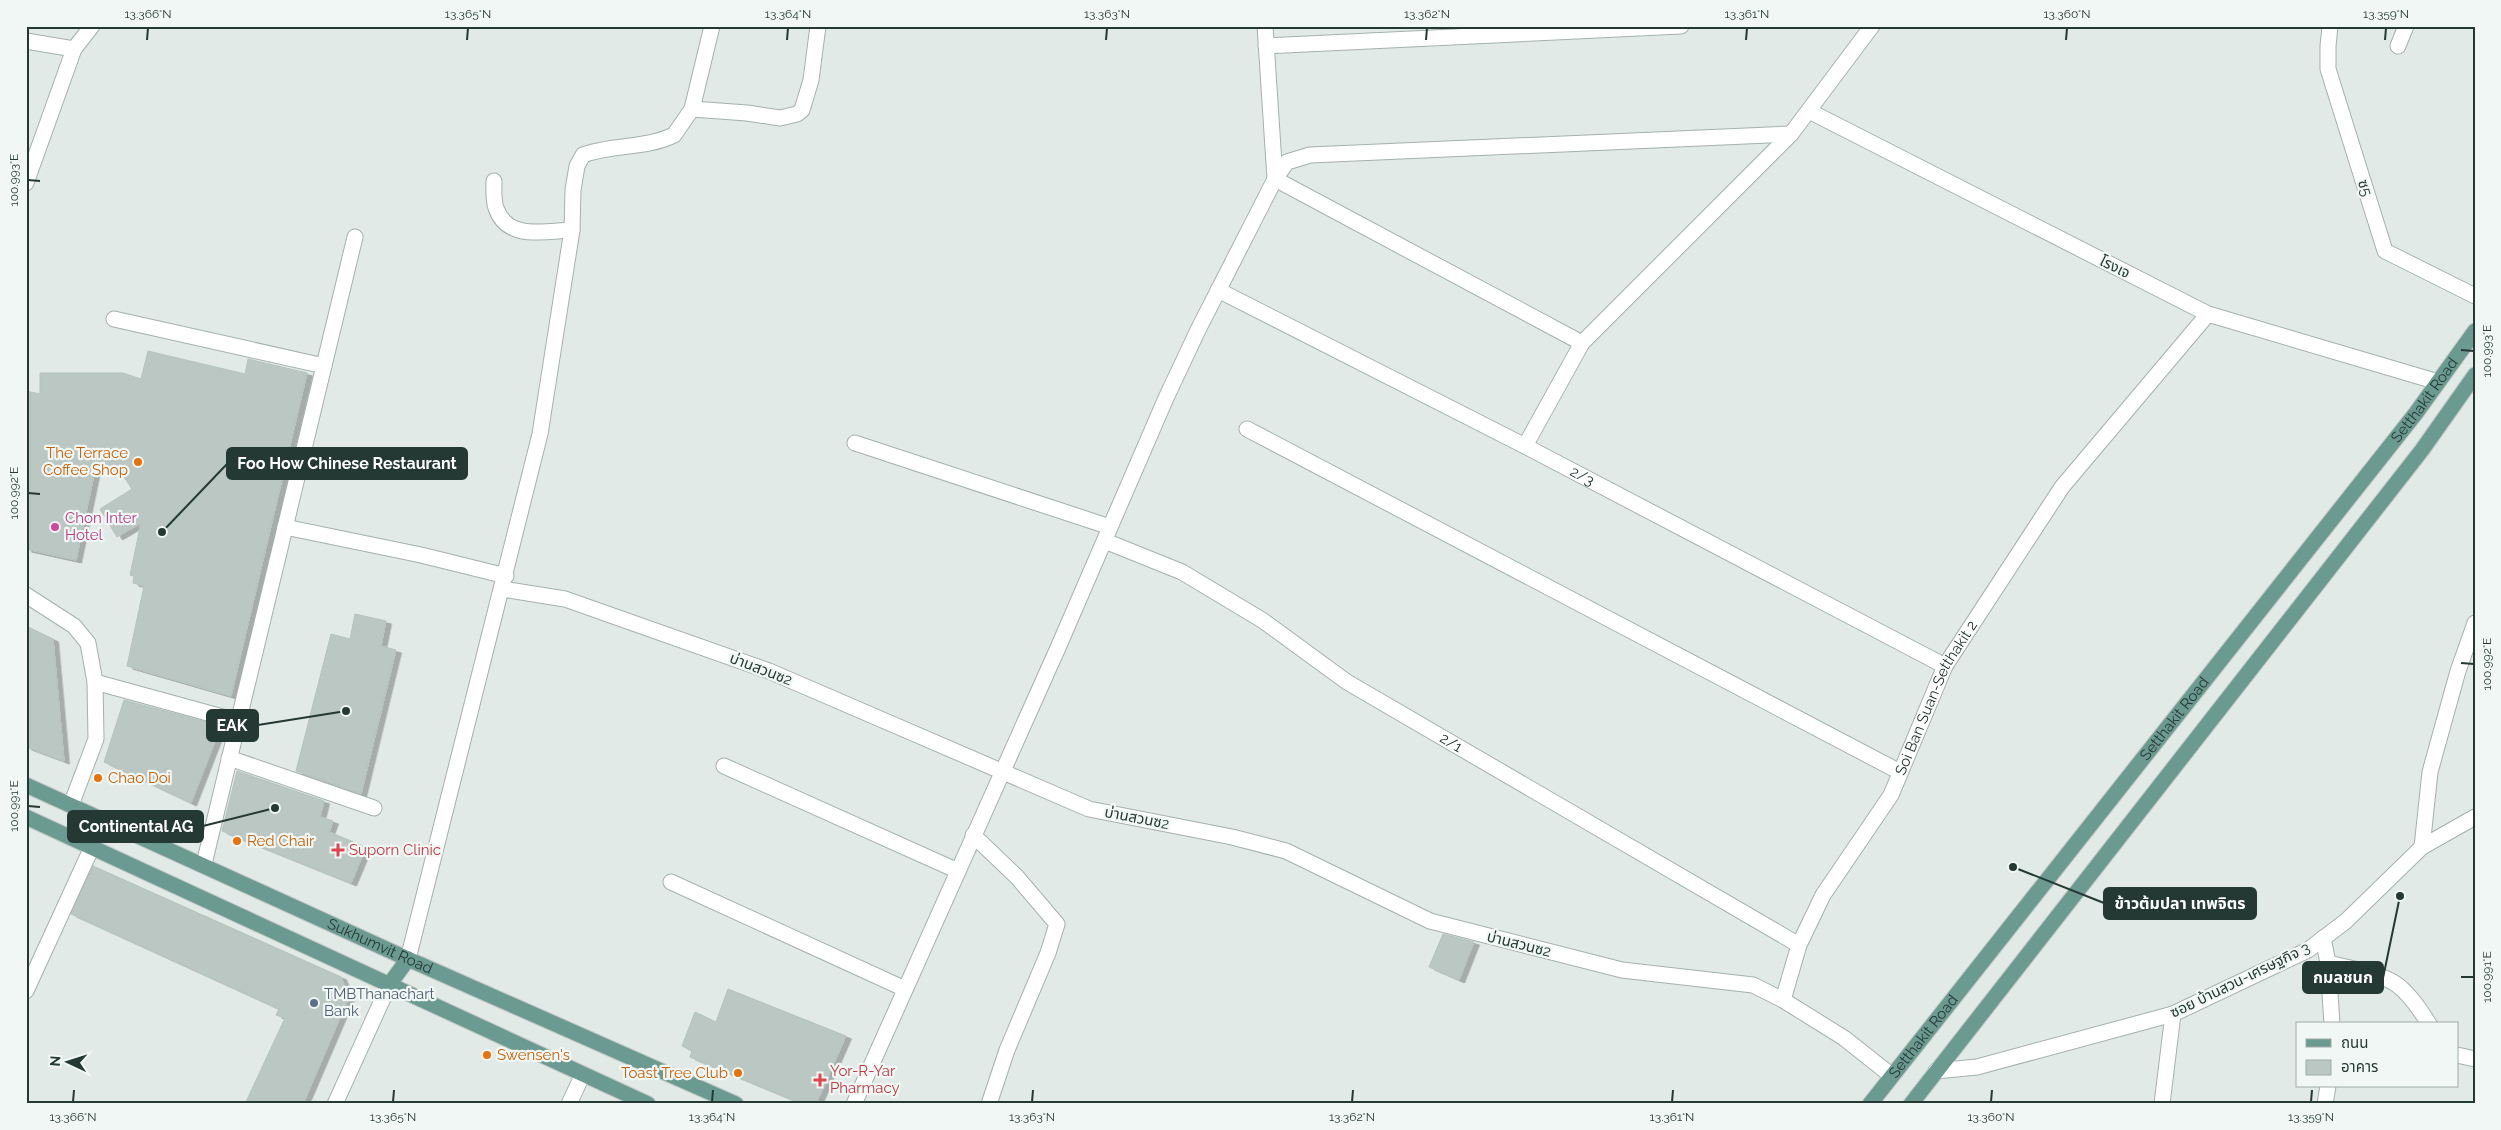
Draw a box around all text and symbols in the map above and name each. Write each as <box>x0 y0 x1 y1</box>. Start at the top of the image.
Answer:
text: 13.366°N <box>124 7 172 21</box>
text: 13.365°N <box>445 7 491 21</box>
text: 13.364°N <box>765 7 811 21</box>
text: 13.363°N <box>1084 7 1130 21</box>
text: 13.362°N <box>1404 7 1450 21</box>
text: 13.361°N <box>1725 7 1769 21</box>
text: 13.360°N <box>2043 7 2091 21</box>
text: 13.359°N <box>2363 7 2409 21</box>
text: 100.993°E <box>7 154 21 206</box>
street label: ซ5 <box>2354 177 2376 199</box>
street label: โรงเจ <box>2097 252 2133 282</box>
text: 100.993°E <box>2480 325 2494 377</box>
street label: Setthakit Road <box>2387 354 2462 446</box>
place label: The Terrace Coffee Shop <box>43 444 128 479</box>
callout: Foo How Chinese Restaurant <box>227 448 467 479</box>
text: Foo How Chinese Restaurant <box>237 454 457 473</box>
marker: The Terrace Coffee Shop <box>132 456 144 468</box>
street label: 2/3 <box>1567 462 1597 490</box>
text: 100.992°E <box>7 467 21 519</box>
place label: Chon Inter Hotel <box>65 509 138 544</box>
marker: Chon Inter Hotel <box>49 521 61 533</box>
street label: Soi Ban Suan-Setthakit 2 <box>1891 617 1981 778</box>
text: 100.992°E <box>2480 638 2494 690</box>
street label: บ่านสวนซ2 <box>727 649 795 689</box>
street label: Setthakit Road <box>2136 674 2213 764</box>
callout: EAK <box>207 710 258 741</box>
text: EAK <box>216 716 248 735</box>
street label: 2/1 <box>1437 729 1466 756</box>
place label: Chao Doi <box>108 769 171 787</box>
marker: Chao Doi <box>92 772 104 784</box>
text: 100.991°E <box>7 780 21 832</box>
street label: บ่านสวนซ2 <box>1103 803 1171 833</box>
callout: Continental AG <box>68 811 203 842</box>
text: Continental AG <box>79 817 193 836</box>
place label: Red Chair <box>247 832 315 850</box>
marker: Red Chair <box>231 835 243 847</box>
place label: Suporn Clinic <box>349 841 441 859</box>
marker: Suporn Clinic <box>331 843 345 857</box>
callout: ข้าวต้มปลา เทพจิตร <box>2104 888 2256 919</box>
text: ข้าวต้มปลา เทพจิตร <box>2114 894 2246 913</box>
street label: Sukhumvit Road <box>325 915 435 978</box>
street label: บ่านสวนซ2 <box>1485 927 1553 961</box>
street label: ซอย บ้านสวน-เศรษฐกิจ 3 <box>2167 938 2313 1022</box>
text: 100.991°E <box>2480 951 2494 1003</box>
callout: กมลชนก <box>2303 962 2383 993</box>
text: กมลชนก <box>2313 968 2373 987</box>
place label: TMBThanachart Bank <box>324 985 435 1020</box>
street label: Setthakit Road <box>1885 991 1962 1082</box>
marker: TMBThanachart Bank <box>308 997 320 1009</box>
legend <box>2296 1022 2458 1088</box>
text: ถนน <box>2341 1034 2368 1052</box>
north arrow <box>42 1038 92 1088</box>
place label: Swensen's <box>497 1046 570 1064</box>
marker: Swensen's <box>481 1049 493 1061</box>
text: N <box>47 1055 63 1067</box>
text: อาคาร <box>2341 1058 2378 1076</box>
place label: Yor-R-Yar Pharmacy <box>830 1062 900 1097</box>
place label: Toast Tree Club <box>621 1064 728 1082</box>
marker: Toast Tree Club <box>732 1067 744 1079</box>
marker: Yor-R-Yar Pharmacy <box>814 1074 826 1086</box>
text: 13.366°N <box>49 1110 97 1124</box>
text: 13.365°N <box>370 1110 416 1124</box>
text: 13.364°N <box>689 1110 735 1124</box>
text: 13.363°N <box>1009 1110 1055 1124</box>
text: 13.362°N <box>1329 1110 1375 1124</box>
text: 13.361°N <box>1650 1110 1694 1124</box>
text: 13.360°N <box>1967 1110 2015 1124</box>
text: 13.359°N <box>2288 1110 2334 1124</box>

